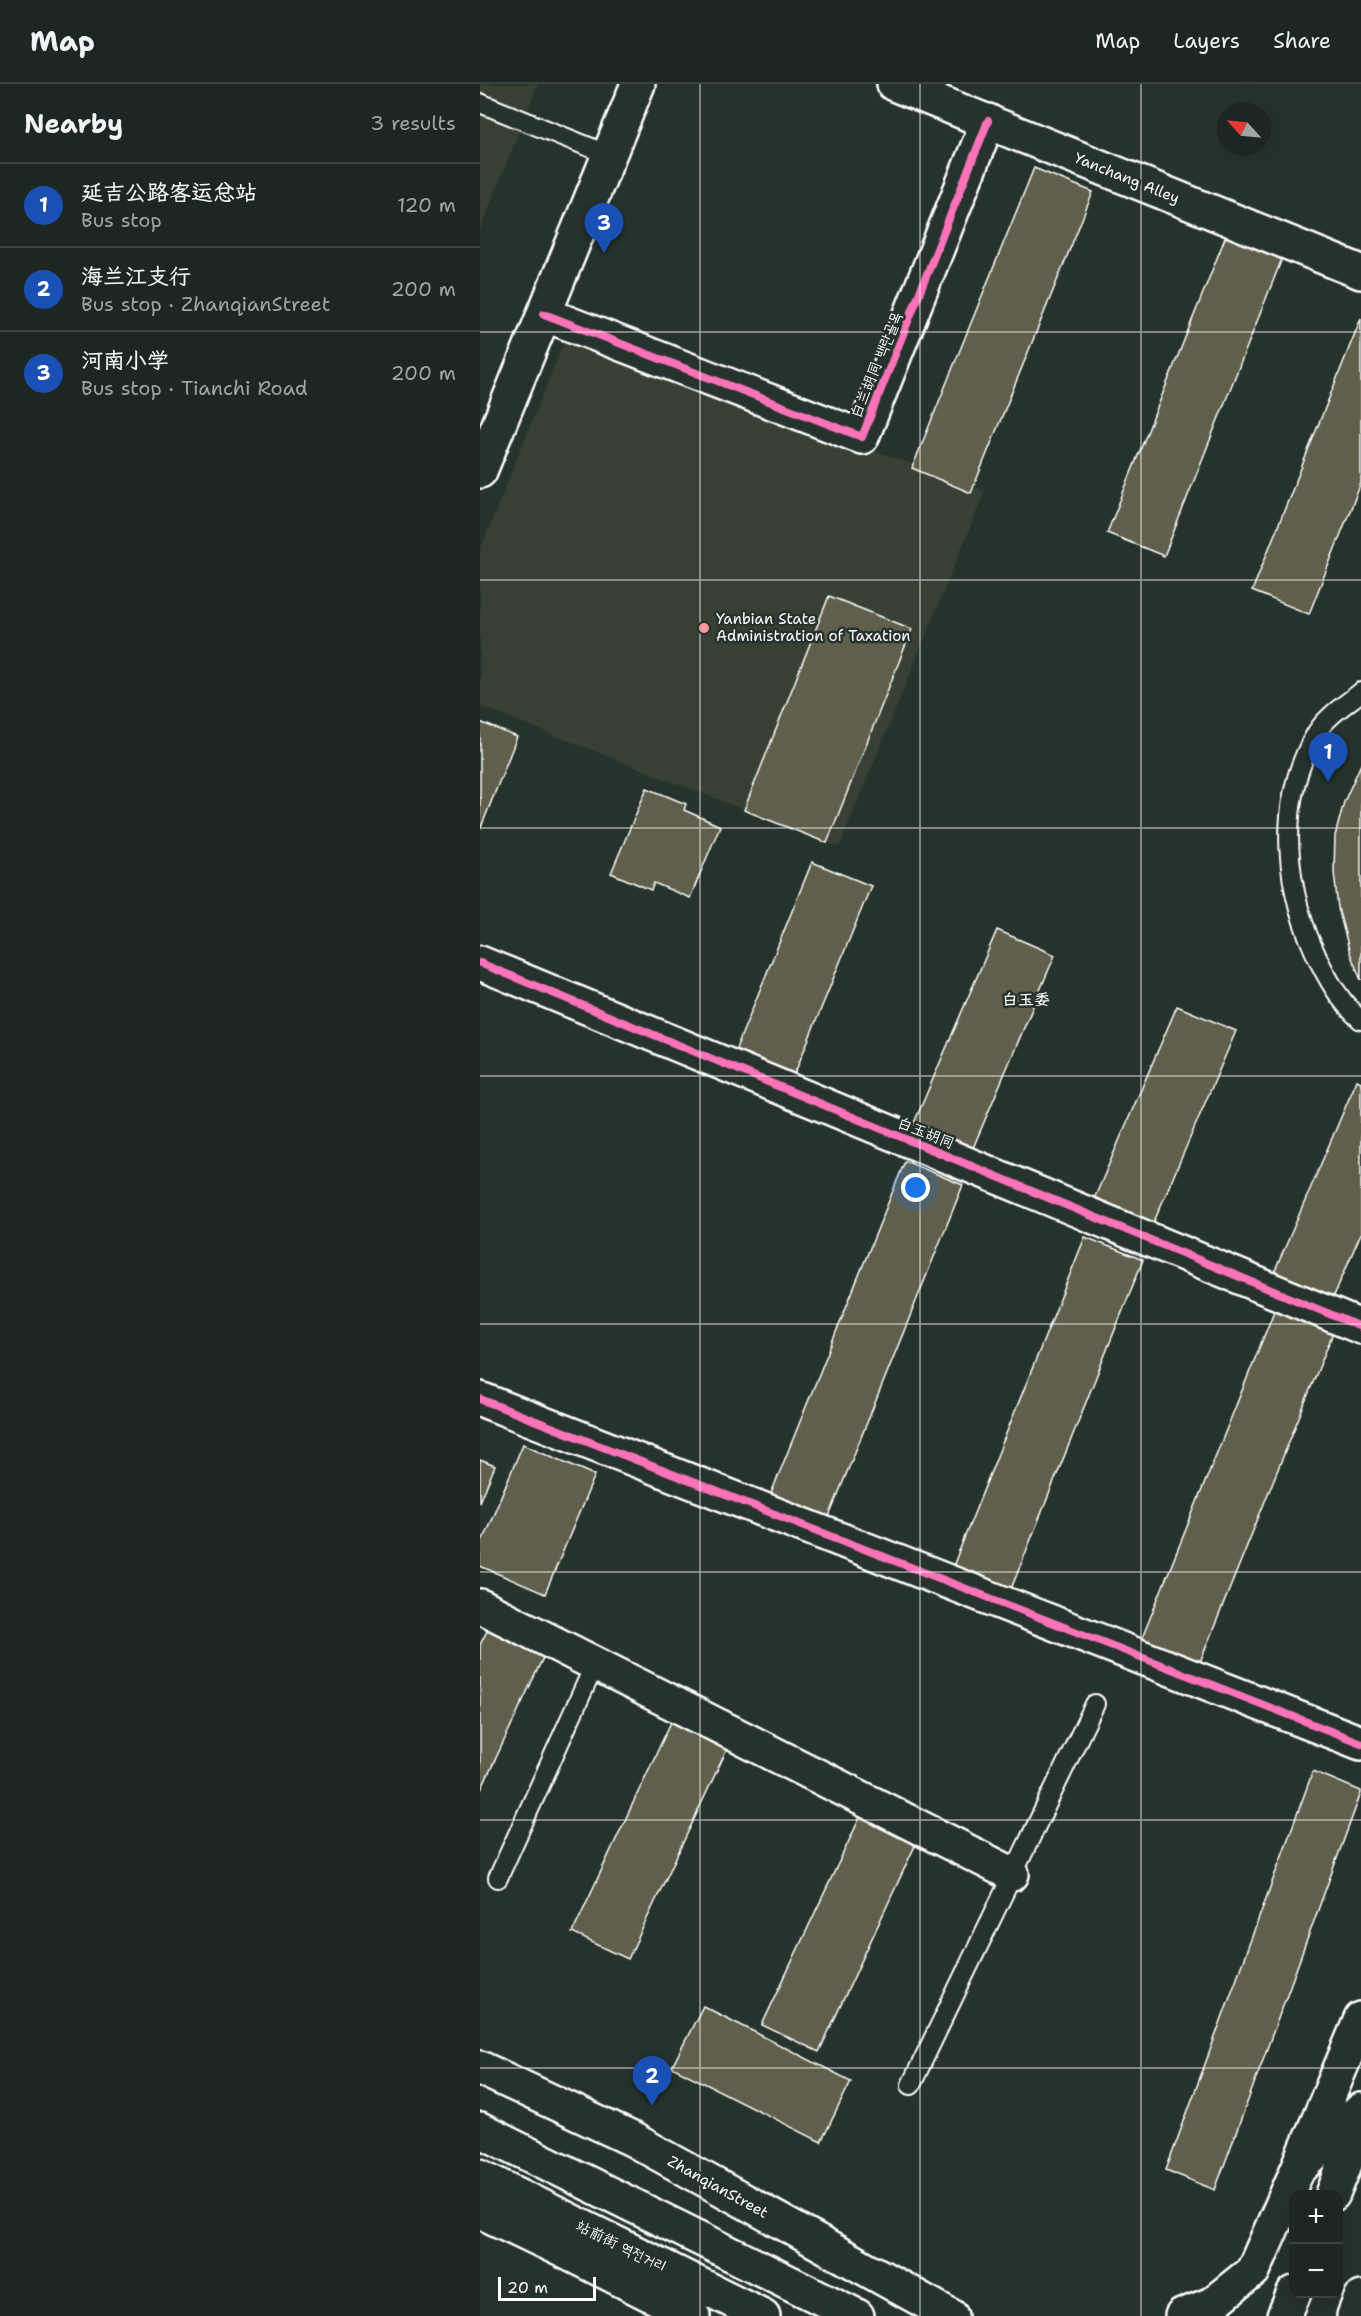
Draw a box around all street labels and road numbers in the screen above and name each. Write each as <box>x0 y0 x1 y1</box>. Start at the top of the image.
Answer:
street label: Yanchang Alley <box>1071 148 1183 208</box>
street label: 白兰胡同 백란골목 <box>845 309 907 421</box>
street label: 白玉胡同 <box>894 1112 958 1154</box>
street label: ZhanqianStreet <box>664 2151 772 2223</box>
street label: 站前街 역전거리 <box>572 2215 670 2277</box>

